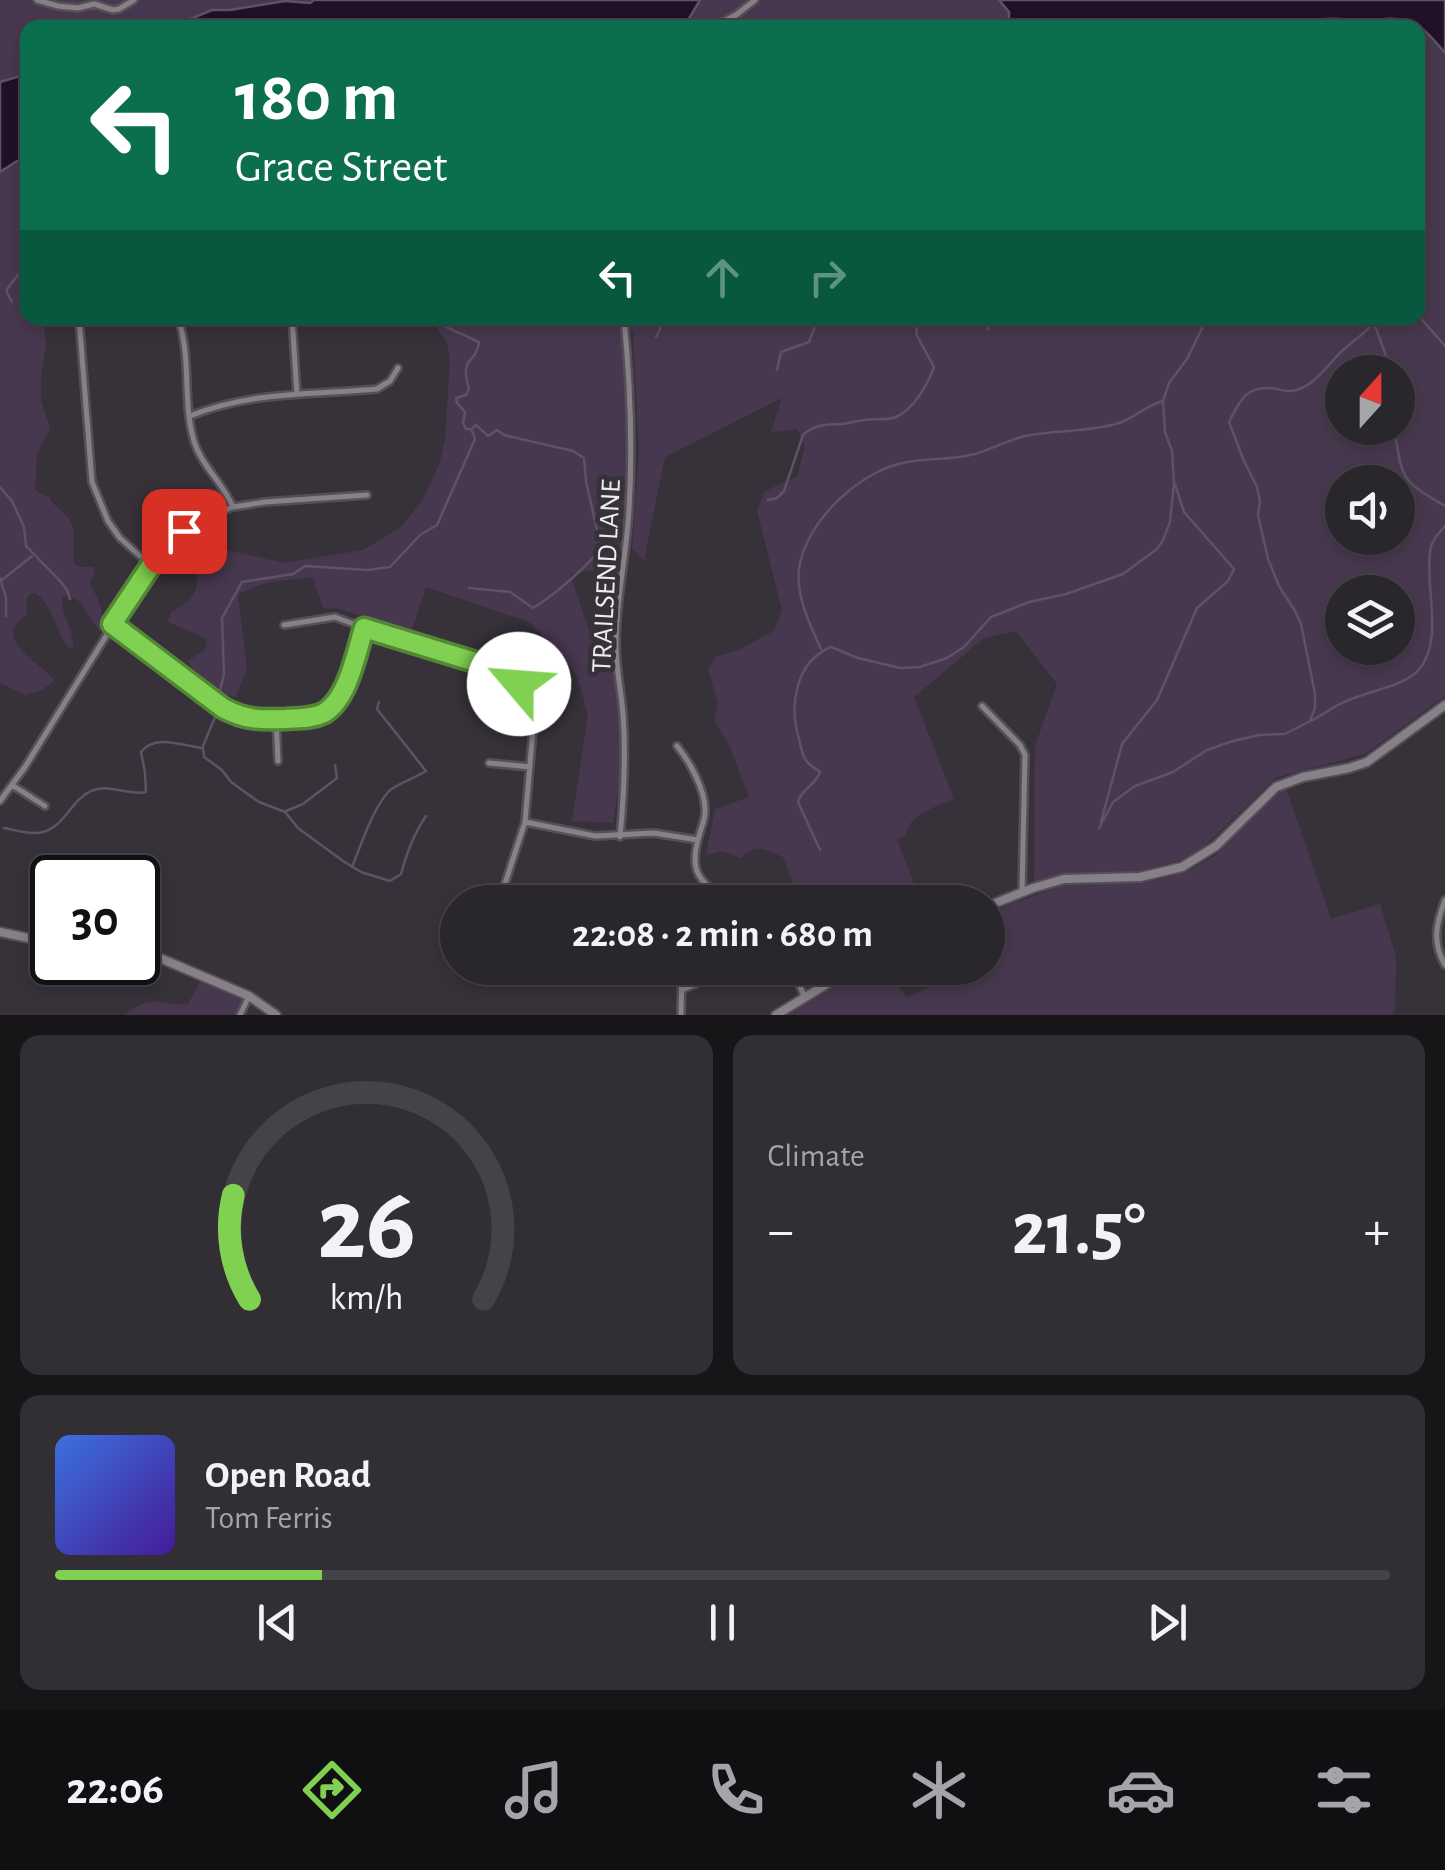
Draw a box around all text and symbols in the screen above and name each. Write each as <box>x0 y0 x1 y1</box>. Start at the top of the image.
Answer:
icon: left <box>70 60 200 190</box>
text: 180 m <box>235 63 398 133</box>
text: Grace Street <box>235 145 447 190</box>
icon: left <box>590 250 645 305</box>
icon: ahead <box>695 250 750 305</box>
icon: right <box>800 250 855 305</box>
north arrow <box>1325 355 1415 445</box>
map controls <box>1325 355 1415 665</box>
button: sound <box>1325 465 1415 555</box>
street label: TRAILSEND LANE <box>588 479 626 674</box>
pin <box>142 489 227 574</box>
icon: arrive <box>157 504 212 559</box>
button: layers <box>1325 575 1415 665</box>
position arrow <box>467 632 571 736</box>
speed limit sign: 30 <box>30 855 160 985</box>
text: 22:08 · 2 min · 680 m <box>572 916 873 954</box>
text: Climate <box>768 1140 865 1172</box>
text: 26 <box>317 1174 416 1278</box>
text: 21.5° <box>1012 1193 1146 1268</box>
text: − <box>768 1204 794 1259</box>
text: + <box>1364 1204 1390 1259</box>
text: km/h <box>329 1280 403 1316</box>
text: Open Road <box>205 1457 371 1495</box>
text: Tom Ferris <box>205 1502 333 1534</box>
icon: previous <box>250 1595 305 1650</box>
icon: pause <box>695 1595 750 1650</box>
icon: next <box>1140 1595 1195 1650</box>
icon: directions <box>297 1755 367 1825</box>
icon: music <box>499 1755 569 1825</box>
icon: phone <box>701 1755 771 1825</box>
icon: climate <box>904 1755 974 1825</box>
icon: car <box>1106 1755 1176 1825</box>
icon: filters <box>1309 1755 1379 1825</box>
text: 22:06 <box>66 1767 164 1812</box>

